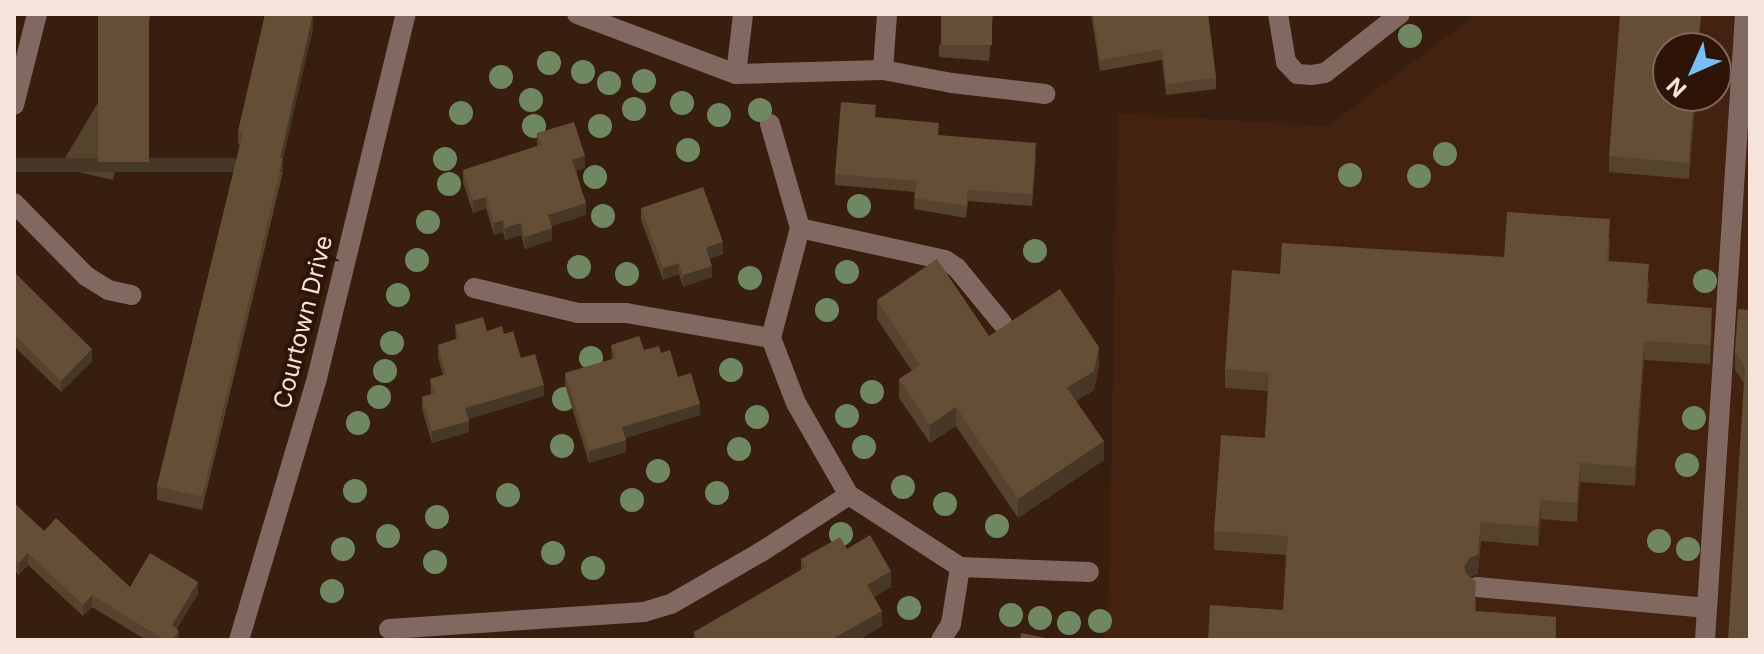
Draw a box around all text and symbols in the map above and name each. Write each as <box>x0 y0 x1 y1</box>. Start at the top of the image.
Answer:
north arrow <box>1652 32 1732 112</box>
text: N <box>1661 72 1692 103</box>
street label: Courtown Drive <box>268 233 338 411</box>

